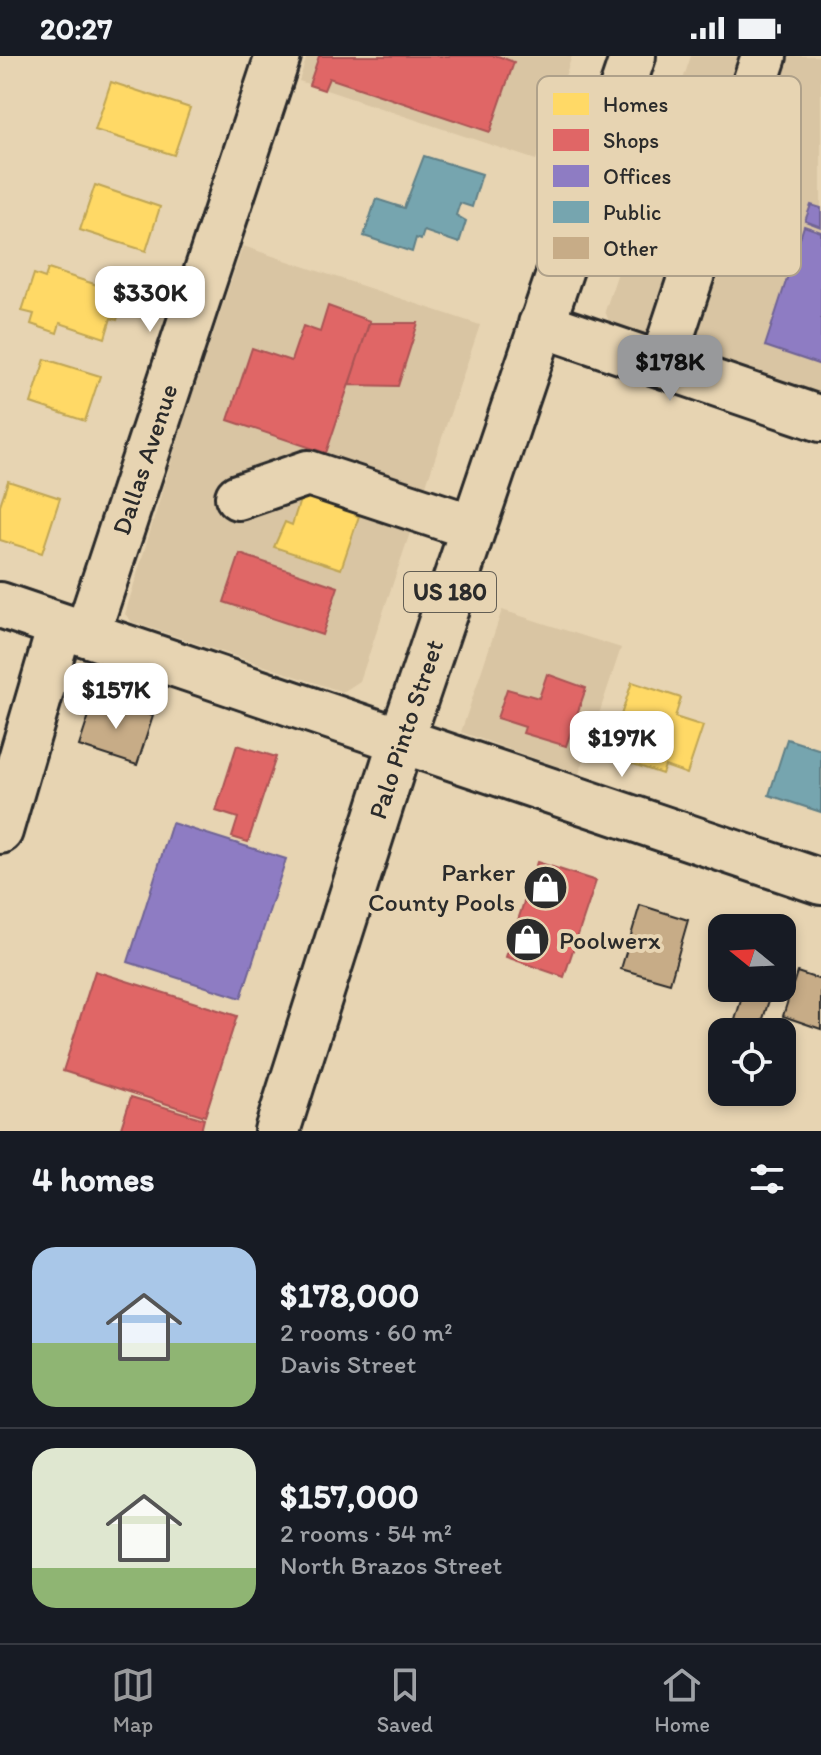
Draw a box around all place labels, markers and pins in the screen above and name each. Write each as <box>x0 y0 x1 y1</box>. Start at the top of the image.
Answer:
pin: $330K <box>94 266 206 334</box>
pin: $178K <box>614 335 726 403</box>
pin: $157K <box>60 663 172 731</box>
pin: $197K <box>566 711 678 779</box>
place label: Parker County Pools <box>368 856 516 918</box>
shop icon: Parker County Pools <box>522 863 570 911</box>
shop icon: Poolwerx <box>504 916 552 964</box>
place label: Poolwerx <box>559 924 661 956</box>

